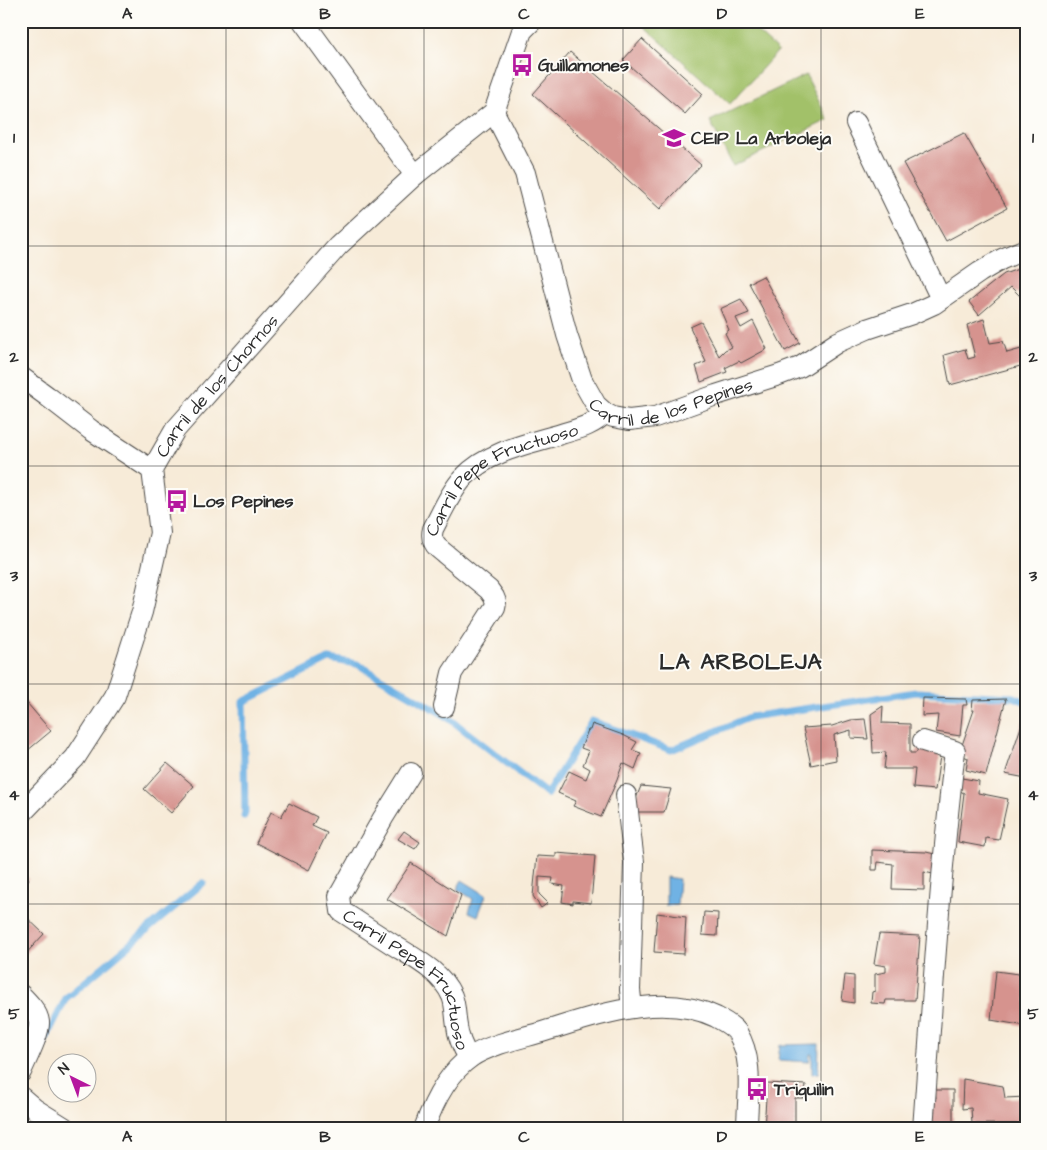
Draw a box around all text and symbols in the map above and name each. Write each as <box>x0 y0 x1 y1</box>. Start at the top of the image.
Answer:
text: A <box>122 3 133 25</box>
text: B <box>319 3 331 25</box>
text: C <box>518 3 530 25</box>
text: D <box>717 3 728 25</box>
text: E <box>915 3 925 25</box>
bus stop icon: Guillamones <box>509 52 535 78</box>
place label: Guillamones <box>538 53 629 78</box>
school or university icon: CEIP La Arboleja <box>661 125 687 151</box>
place label: CEIP La Arboleja <box>691 126 832 151</box>
text: 1 <box>13 127 16 149</box>
text: 1 <box>1032 127 1035 149</box>
street label: Carril de los Chornos <box>150 309 285 462</box>
text: 2 <box>8 346 19 368</box>
text: 2 <box>1027 346 1038 368</box>
street label: Carril de los Pepines <box>583 372 756 433</box>
street label: Carril Pepe Fructuoso <box>419 418 581 541</box>
bus stop icon: Los Pepines <box>164 488 190 514</box>
place label: Los Pepines <box>193 489 294 514</box>
text: 3 <box>9 565 19 587</box>
text: 3 <box>1028 565 1038 587</box>
district label: LA ARBOLEJA <box>659 647 823 678</box>
text: 4 <box>9 784 20 806</box>
text: 4 <box>1028 784 1039 806</box>
street label: Carril Pepe Fructuoso <box>338 903 475 1054</box>
text: 5 <box>8 1003 20 1025</box>
text: 5 <box>1027 1003 1039 1025</box>
north arrow <box>48 1052 98 1102</box>
text: N <box>54 1059 74 1079</box>
bus stop icon: Triquilin <box>744 1076 770 1102</box>
place label: Triquilin <box>773 1077 834 1102</box>
text: A <box>122 1126 133 1148</box>
text: B <box>319 1126 331 1148</box>
text: C <box>518 1126 530 1148</box>
text: D <box>717 1126 728 1148</box>
text: E <box>915 1126 925 1148</box>

